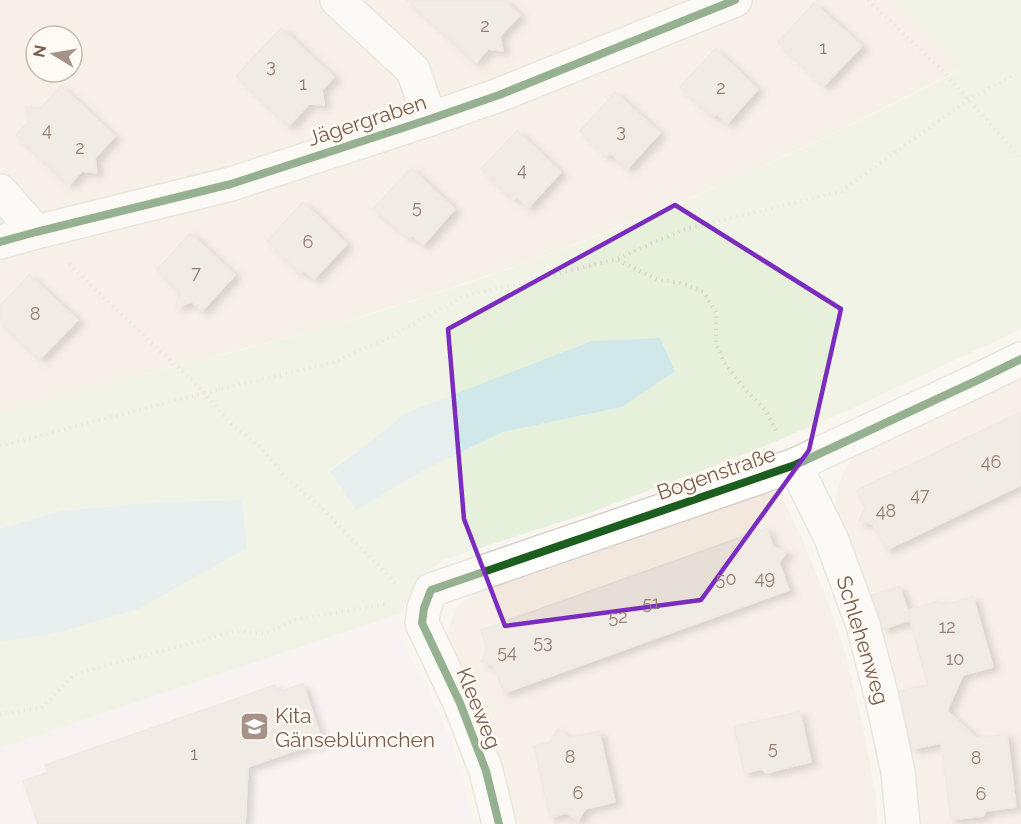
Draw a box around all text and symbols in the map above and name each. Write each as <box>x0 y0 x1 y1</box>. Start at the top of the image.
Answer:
house number: 2 <box>480 15 490 36</box>
north arrow <box>24 24 84 84</box>
house number: 1 <box>819 37 827 58</box>
text: N <box>29 43 50 59</box>
house number: 3 <box>266 55 276 76</box>
house number: 1 <box>299 73 307 94</box>
house number: 2 <box>716 77 726 98</box>
street label: Jägergraben <box>305 89 429 151</box>
house number: 4 <box>42 119 52 140</box>
house number: 3 <box>616 120 626 141</box>
house number: 2 <box>75 137 85 158</box>
house number: 4 <box>517 159 527 180</box>
house number: 5 <box>412 196 422 217</box>
house number: 6 <box>303 231 314 252</box>
house number: 7 <box>191 262 201 283</box>
house number: 8 <box>30 303 40 324</box>
street label: Bogenstraße <box>653 441 779 505</box>
house number: 46 <box>981 451 1001 472</box>
house number: 47 <box>910 484 930 505</box>
house number: 48 <box>876 500 896 521</box>
house number: 49 <box>755 567 775 588</box>
house number: 50 <box>716 568 736 589</box>
street label: Schlehenweg <box>832 573 894 707</box>
house number: 51 <box>642 592 660 613</box>
house number: 52 <box>608 606 628 627</box>
house number: 12 <box>938 616 956 637</box>
house number: 53 <box>533 631 553 652</box>
house number: 54 <box>497 641 517 662</box>
house number: 10 <box>946 648 964 669</box>
street label: Kleeweg <box>451 664 507 752</box>
place label: Kita Gänseblümchen <box>275 703 435 752</box>
school or university icon: Kita Gänseblümchen <box>238 711 270 743</box>
house number: 5 <box>768 737 778 758</box>
house number: 1 <box>190 743 198 764</box>
house number: 8 <box>565 746 575 767</box>
house number: 8 <box>971 747 981 768</box>
house number: 6 <box>573 782 584 803</box>
house number: 6 <box>976 783 987 804</box>

